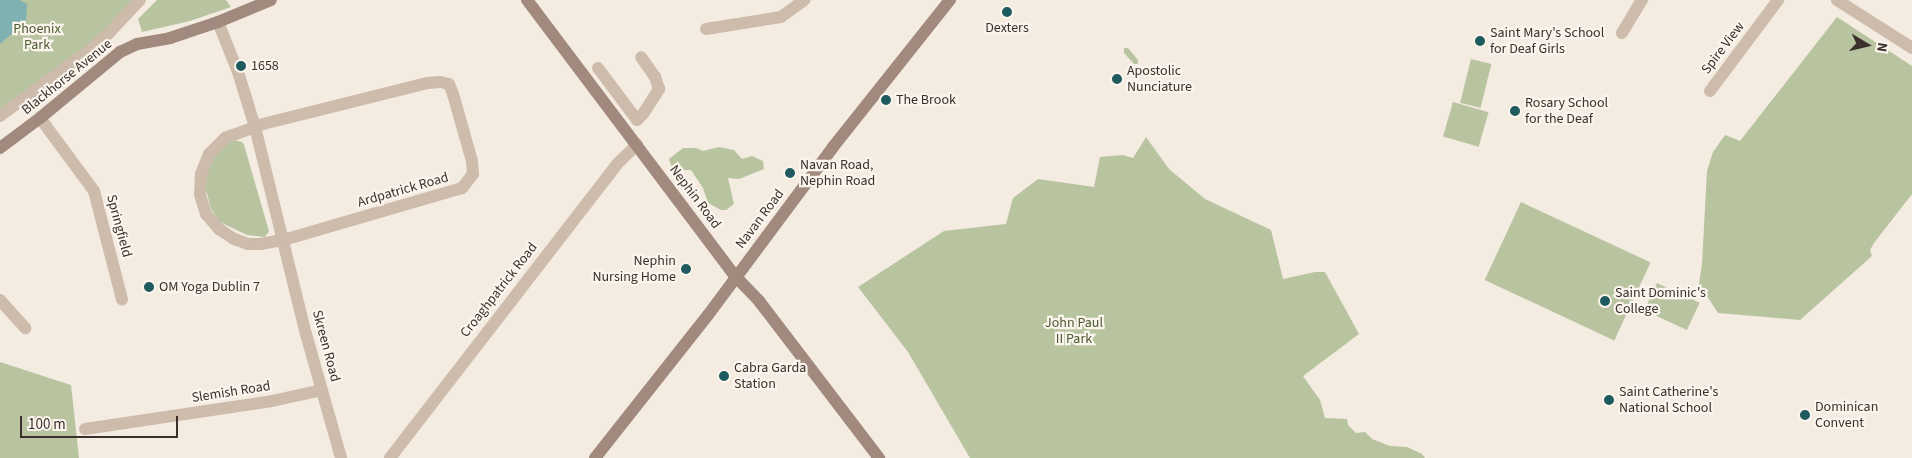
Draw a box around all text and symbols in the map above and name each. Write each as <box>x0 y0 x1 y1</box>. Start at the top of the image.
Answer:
marker: Dexters <box>1001 6 1013 18</box>
street label: Spire View <box>1698 19 1748 77</box>
place label: Dexters <box>985 20 1029 36</box>
north arrow <box>1842 20 1892 70</box>
park label: Phoenix Park <box>13 21 61 54</box>
place label: Saint Mary's School for Deaf Girls <box>1490 25 1604 58</box>
marker: Saint Mary's School for Deaf Girls <box>1474 35 1486 47</box>
street label: Blackhorse Avenue <box>19 36 115 118</box>
text: N <box>1871 41 1892 54</box>
place label: 1658 <box>251 58 279 74</box>
marker: 1658 <box>235 60 247 72</box>
place label: Apostolic Nunciature <box>1127 63 1192 95</box>
marker: Apostolic Nunciature <box>1111 73 1123 85</box>
place label: The Brook <box>896 92 956 108</box>
marker: The Brook <box>880 94 892 106</box>
place label: Rosary School for the Deaf <box>1525 95 1608 128</box>
marker: Rosary School for the Deaf <box>1509 105 1521 117</box>
place label: Navan Road, Nephin Road <box>800 157 875 190</box>
street label: Nephin Road <box>666 162 724 232</box>
marker: Navan Road, Nephin Road <box>784 167 796 179</box>
street label: Ardpatrick Road <box>356 169 450 211</box>
street label: Navan Road <box>732 186 788 252</box>
street label: Springfield <box>103 193 135 259</box>
street label: Croaghpatrick Road <box>457 239 541 341</box>
place label: Nephin Nursing Home <box>592 253 676 286</box>
marker: Nephin Nursing Home <box>680 263 692 275</box>
place label: OM Yoga Dublin 7 <box>159 279 260 295</box>
marker: OM Yoga Dublin 7 <box>143 281 155 293</box>
place label: Saint Dominic's College <box>1615 285 1706 318</box>
marker: Saint Dominic's College <box>1599 295 1611 307</box>
street label: Skreen Road <box>308 308 344 384</box>
park label: John Paul II Park <box>1045 315 1103 348</box>
place label: Cabra Garda Station <box>734 360 806 392</box>
marker: Cabra Garda Station <box>718 370 730 382</box>
street label: Slemish Road <box>190 377 272 407</box>
place label: Saint Catherine's National School <box>1619 384 1718 417</box>
marker: Saint Catherine's National School <box>1603 394 1615 406</box>
place label: Dominican Convent <box>1815 399 1878 432</box>
scale bar <box>22 406 180 438</box>
marker: Dominican Convent <box>1799 409 1811 421</box>
text: 100 m <box>28 414 66 435</box>

